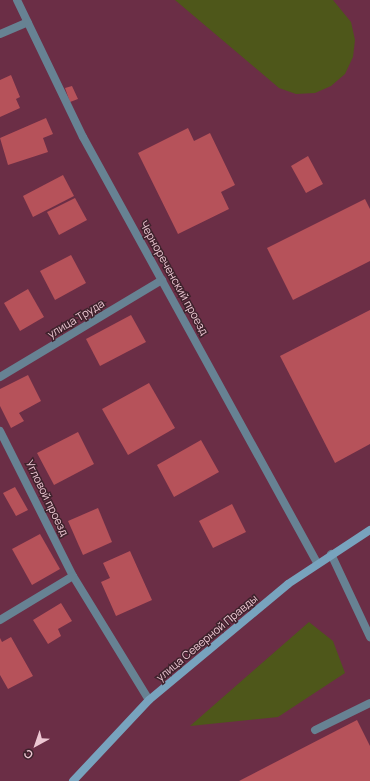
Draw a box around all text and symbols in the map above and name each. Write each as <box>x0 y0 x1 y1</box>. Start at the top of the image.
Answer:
street label: Чернореченский проезд <box>137 218 211 338</box>
street label: улица Труда <box>45 297 107 341</box>
street label: Угловой проезд <box>23 458 71 538</box>
street label: улица Северной Правды <box>154 592 260 684</box>
north arrow <box>16 725 56 765</box>
text: С <box>20 746 36 763</box>

